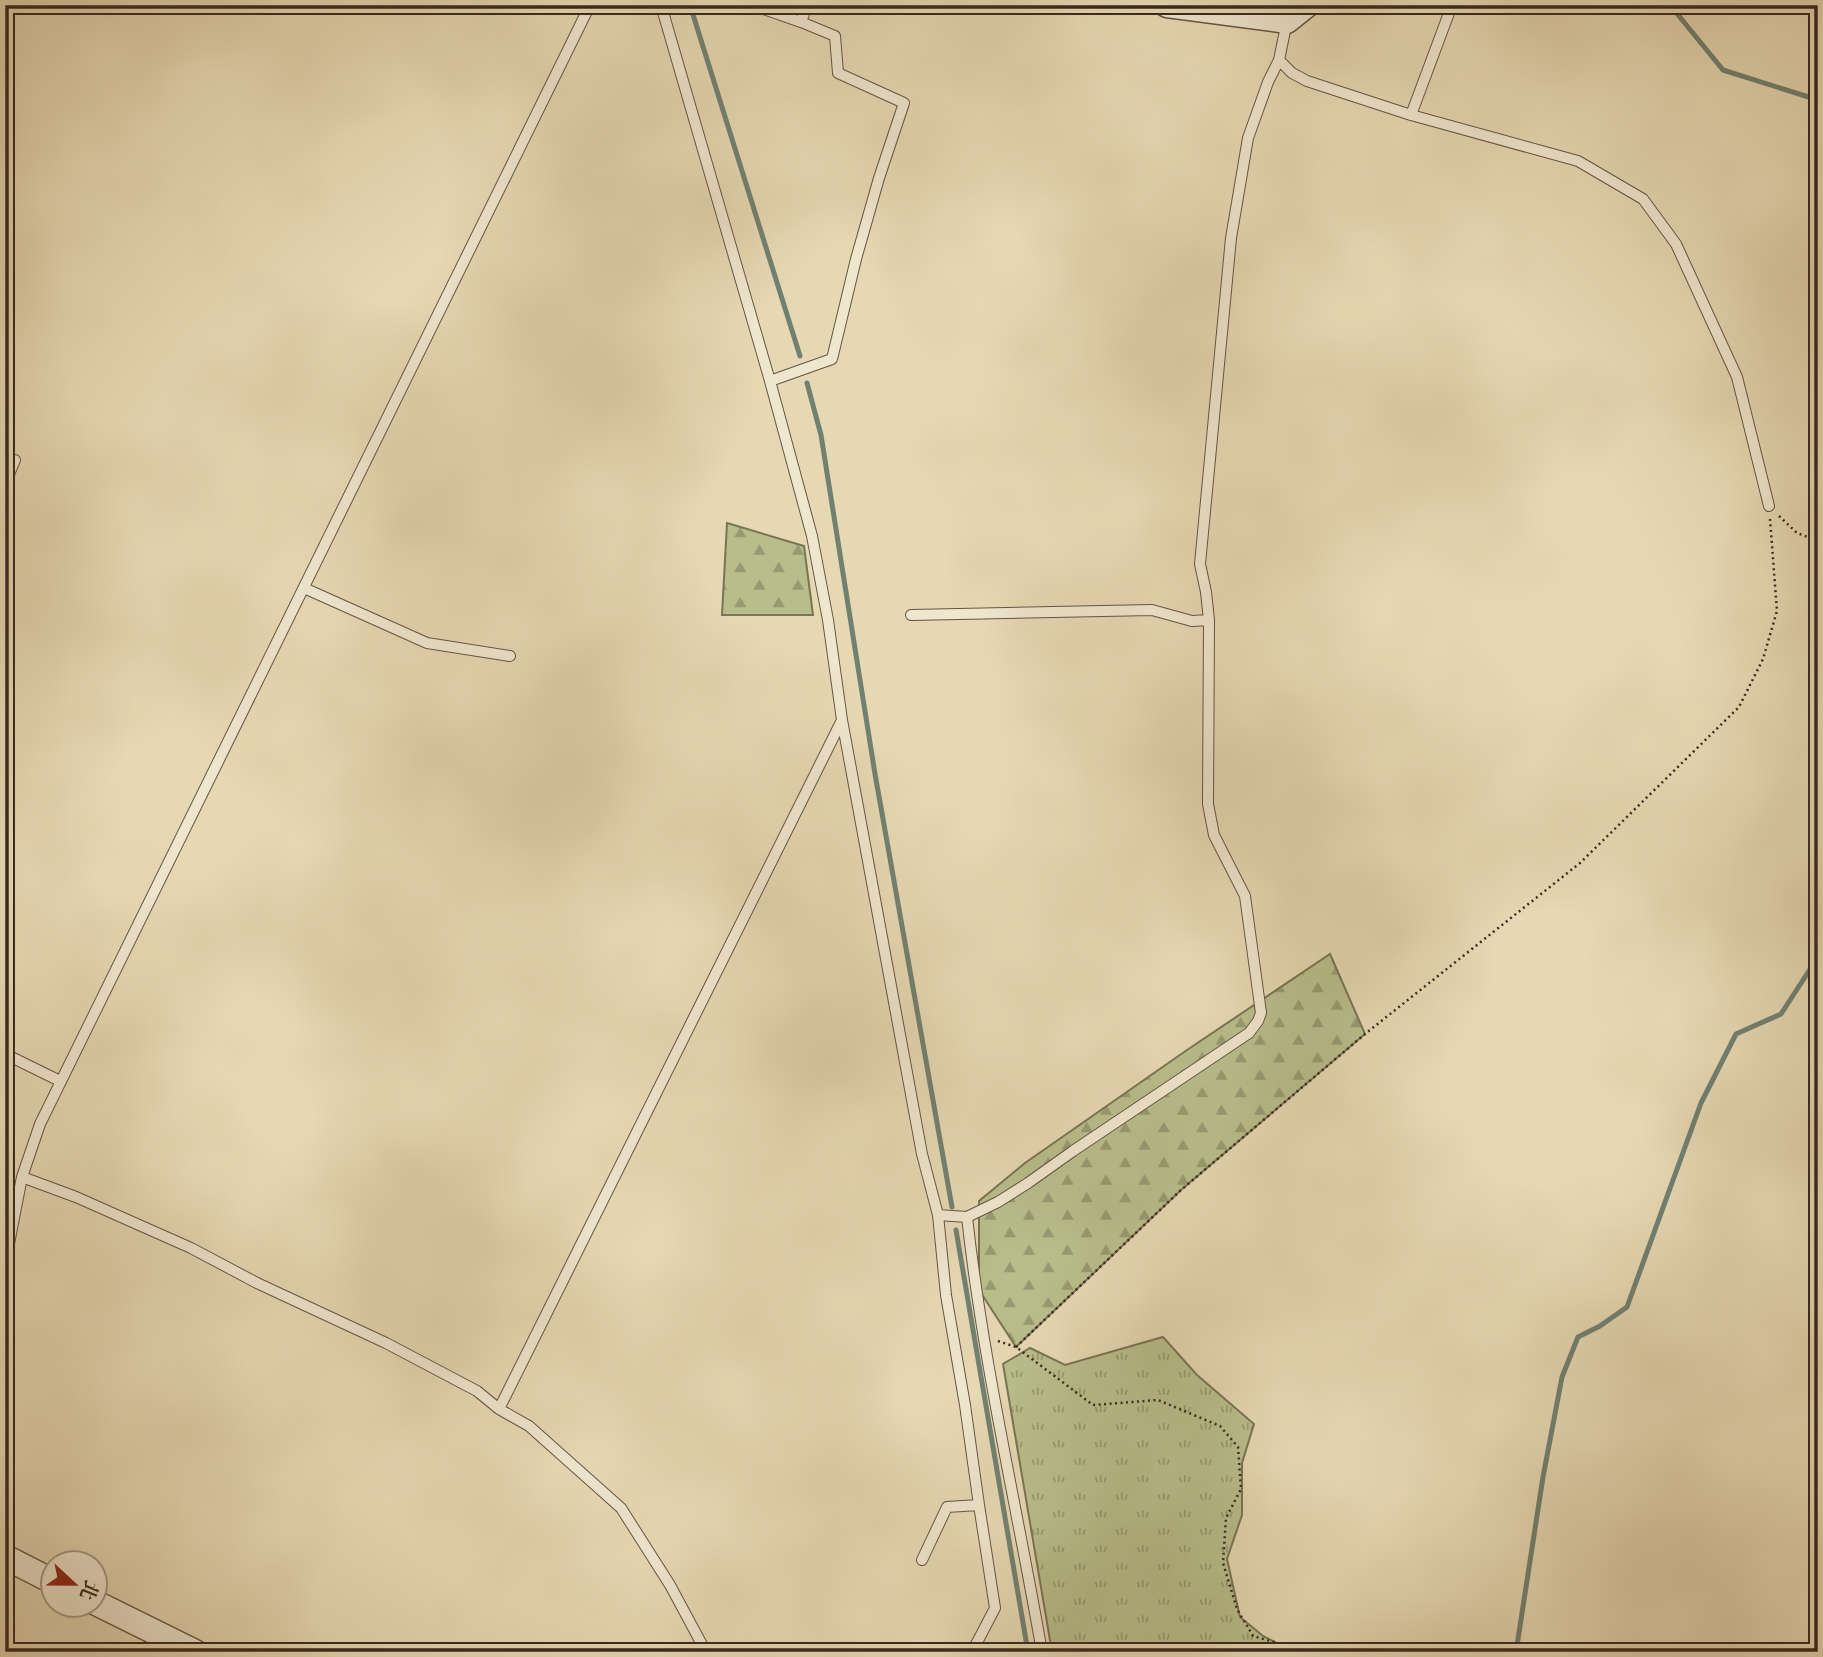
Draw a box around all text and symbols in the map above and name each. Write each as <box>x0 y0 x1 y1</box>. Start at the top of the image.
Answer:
north arrow <box>38 1548 108 1618</box>
text: 北 <box>74 1577 104 1603</box>

